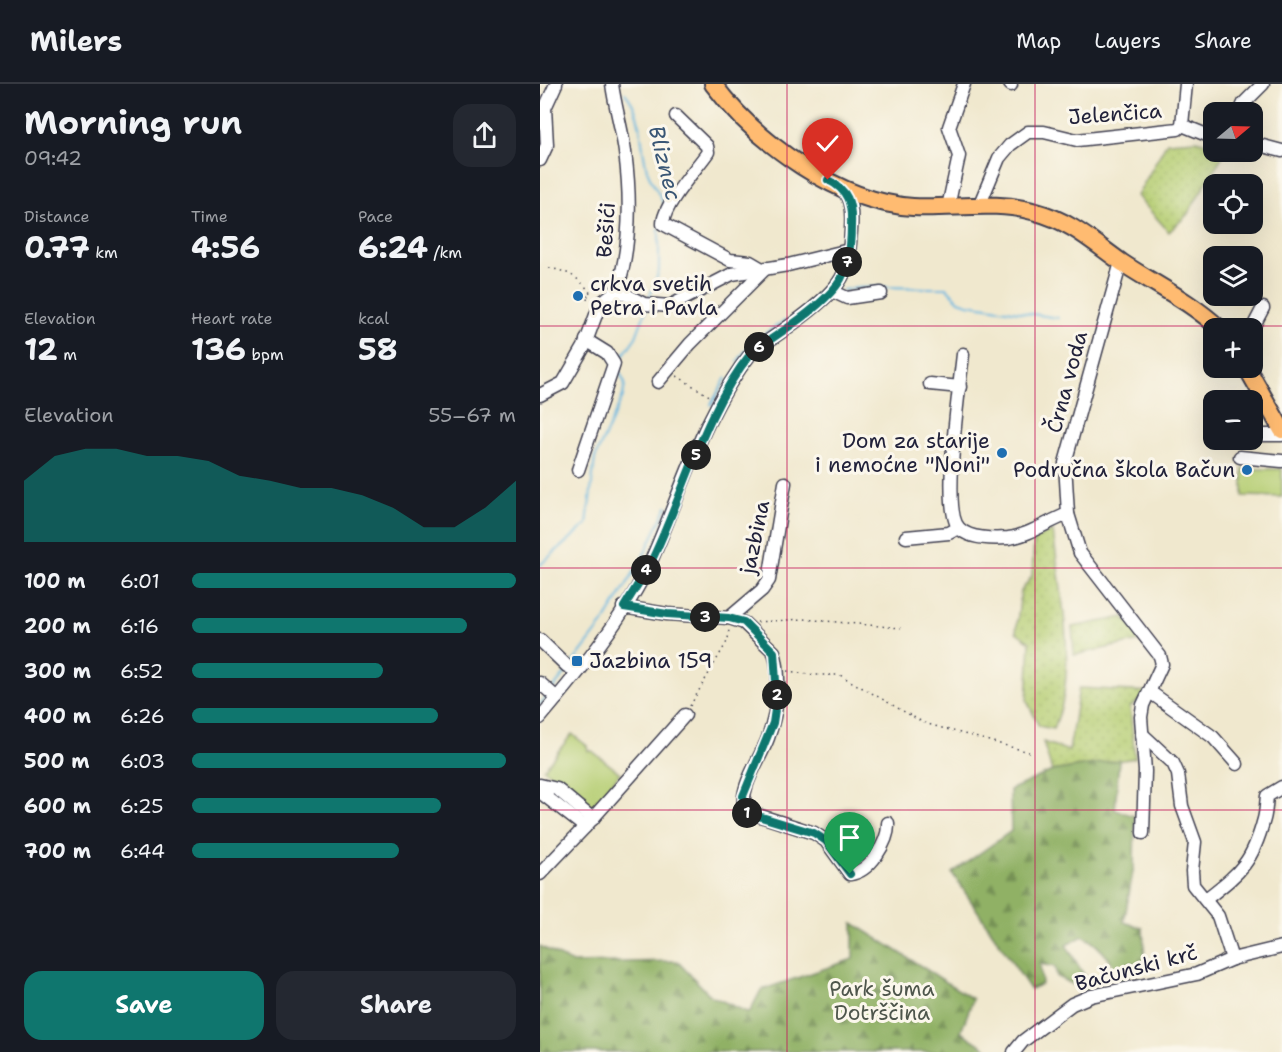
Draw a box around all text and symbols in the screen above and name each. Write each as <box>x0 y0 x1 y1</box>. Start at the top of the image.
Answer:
text: Milers <box>30 22 122 60</box>
text: Map <box>1016 27 1061 55</box>
text: Layers <box>1094 27 1161 55</box>
text: Share <box>1194 27 1252 55</box>
street label: Jelenčica <box>1067 97 1163 131</box>
text: Morning run <box>24 100 242 145</box>
north arrow <box>1203 102 1263 162</box>
map controls <box>1203 102 1263 450</box>
button: share <box>453 104 516 167</box>
pin <box>802 118 853 180</box>
water label: Bliznec <box>642 122 688 204</box>
icon: check <box>811 127 844 160</box>
text: 09:42 <box>24 145 82 171</box>
button: locate <box>1203 174 1263 234</box>
street label: Bešići <box>590 201 622 259</box>
text: Distance <box>24 206 90 227</box>
text: Time <box>191 206 228 227</box>
text: Pace <box>358 206 393 227</box>
text: 0.77 <box>24 227 90 268</box>
text: 4:56 <box>191 227 260 268</box>
text: 6:24 <box>358 227 428 268</box>
text: km <box>90 242 118 263</box>
text: /km <box>428 242 462 263</box>
button: layers <box>1203 246 1263 306</box>
pin: 7 <box>832 247 862 277</box>
text: 7 <box>841 251 853 272</box>
place label: crkva svetih Petra i Pavla <box>590 270 718 322</box>
marker: crkva svetih Petra i Pavla <box>571 289 585 303</box>
text: Elevation <box>24 308 96 329</box>
text: Heart rate <box>191 308 273 329</box>
text: kcal <box>358 308 389 329</box>
button: + <box>1203 318 1263 378</box>
street label: Črna voda <box>1039 328 1094 436</box>
text: 12 <box>24 329 58 370</box>
text: 136 <box>191 329 246 370</box>
text: 58 <box>358 329 398 370</box>
pin: 6 <box>744 332 774 362</box>
text: 6 <box>753 336 765 357</box>
text: m <box>58 344 77 365</box>
text: bpm <box>246 344 284 365</box>
button: − <box>1203 390 1263 450</box>
text: Elevation <box>24 402 114 428</box>
text: 55–67 m <box>428 402 516 428</box>
place label: Dom za starije i nemoćne "Noni" <box>815 427 990 479</box>
pin: 5 <box>681 440 711 470</box>
text: 5 <box>691 444 701 465</box>
marker: Dom za starije i nemoćne "Noni" <box>995 446 1009 460</box>
place label: Područna škola Bačun <box>1013 456 1235 484</box>
marker: Područna škola Bačun <box>1240 463 1254 477</box>
street label: jazbina <box>733 498 776 577</box>
pin: 4 <box>631 555 661 585</box>
text: 4 <box>640 559 652 580</box>
text: 100 m <box>24 568 86 594</box>
text: 6:01 <box>120 568 160 594</box>
pin: 3 <box>690 602 720 632</box>
text: 3 <box>699 606 711 627</box>
text: 200 m <box>24 613 91 639</box>
text: 6:16 <box>120 613 159 639</box>
place label: Jazbina 159 <box>589 647 712 675</box>
marker: Jazbina 159 <box>570 654 584 668</box>
text: 300 m <box>24 658 91 684</box>
text: 6:52 <box>120 658 164 684</box>
pin: 2 <box>762 680 792 710</box>
text: 2 <box>771 684 783 705</box>
text: 400 m <box>24 703 91 729</box>
text: 6:26 <box>120 703 165 729</box>
text: 500 m <box>24 748 90 774</box>
text: 6:03 <box>120 748 165 774</box>
text: 600 m <box>24 793 91 819</box>
text: 6:25 <box>120 793 164 819</box>
pin: 1 <box>732 798 762 828</box>
text: 1 <box>743 802 751 823</box>
pin <box>824 812 875 874</box>
icon: arrive <box>833 821 866 854</box>
text: 700 m <box>24 838 91 864</box>
text: 6:44 <box>120 838 165 864</box>
street label: Bačunski krč <box>1072 938 1200 998</box>
button: Save <box>24 971 264 1040</box>
button: Share <box>276 971 516 1040</box>
park label: Park šuma Dotrščina <box>829 975 935 1027</box>

